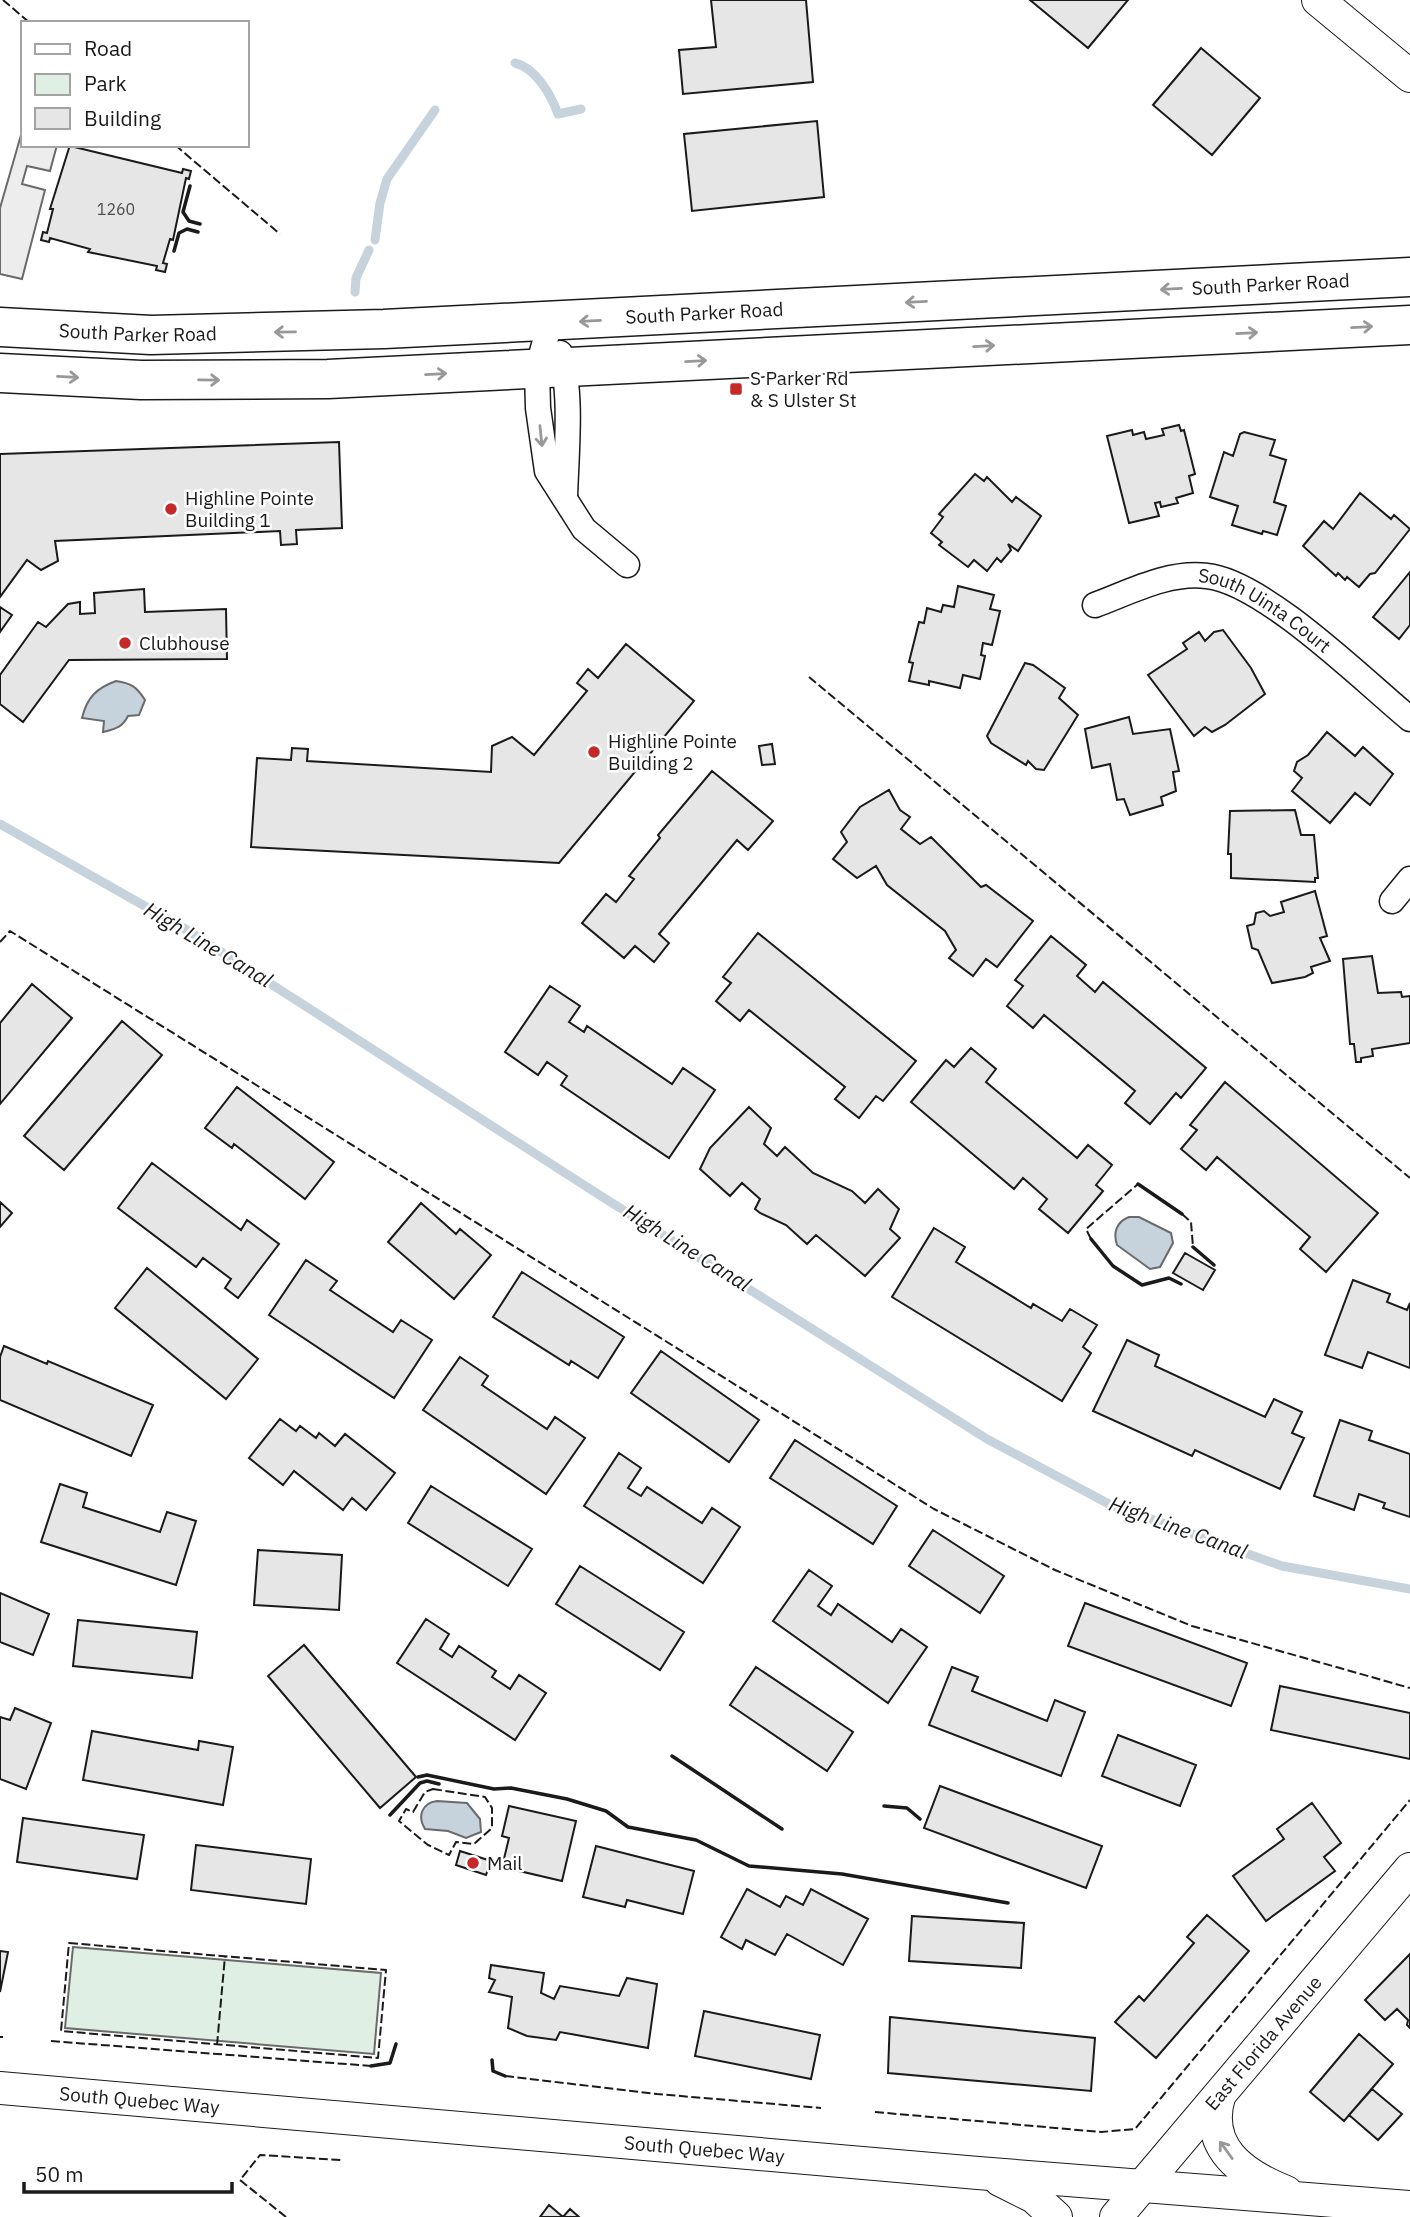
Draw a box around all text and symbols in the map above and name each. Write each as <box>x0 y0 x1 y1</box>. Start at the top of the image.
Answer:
legend <box>21 21 248 147</box>
text: Road <box>84 34 132 62</box>
text: Park <box>84 69 127 97</box>
text: Building <box>84 104 161 132</box>
house number: 1260 <box>97 199 135 219</box>
street label: South Parker Road <box>1191 268 1350 300</box>
one-way arrow <box>1159 283 1182 296</box>
one-way arrow <box>905 296 928 309</box>
street label: South Parker Road <box>625 297 784 329</box>
one-way arrow <box>579 314 602 327</box>
street label: South Parker Road <box>58 318 217 347</box>
one-way arrow <box>1351 320 1373 333</box>
one-way arrow <box>274 325 297 339</box>
one-way arrow <box>1235 326 1258 339</box>
one-way arrow <box>972 340 995 353</box>
one-way arrow <box>684 354 706 367</box>
place label: S Parker Rd & S Ulster St <box>750 366 857 412</box>
one-way arrow <box>424 368 447 381</box>
one-way arrow <box>56 371 79 384</box>
one-way arrow <box>197 373 220 387</box>
marker: S Parker Rd & S Ulster St <box>728 381 744 397</box>
one-way arrow <box>535 425 548 447</box>
place label: Highline Pointe Building 1 <box>185 486 314 532</box>
marker: Highline Pointe Building 1 <box>163 501 179 517</box>
street label: South Uinta Court <box>1197 563 1336 658</box>
place label: Clubhouse <box>139 631 230 655</box>
marker: Clubhouse <box>117 635 133 651</box>
place label: Highline Pointe Building 2 <box>608 729 737 775</box>
marker: Highline Pointe Building 2 <box>586 744 602 760</box>
water label: High Line Canal <box>139 895 278 994</box>
water label: High Line Canal <box>619 1197 757 1298</box>
water label: High Line Canal <box>1105 1489 1252 1565</box>
place label: Mail <box>487 1851 523 1875</box>
marker: Mail <box>465 1855 481 1871</box>
street label: East Florida Avenue <box>1199 1971 1327 2115</box>
street label: South Quebec Way <box>58 2081 221 2119</box>
street label: South Quebec Way <box>623 2130 786 2168</box>
one-way arrow <box>1219 2141 1233 2160</box>
scale bar <box>24 2150 233 2194</box>
text: 50 m <box>35 2160 84 2188</box>

